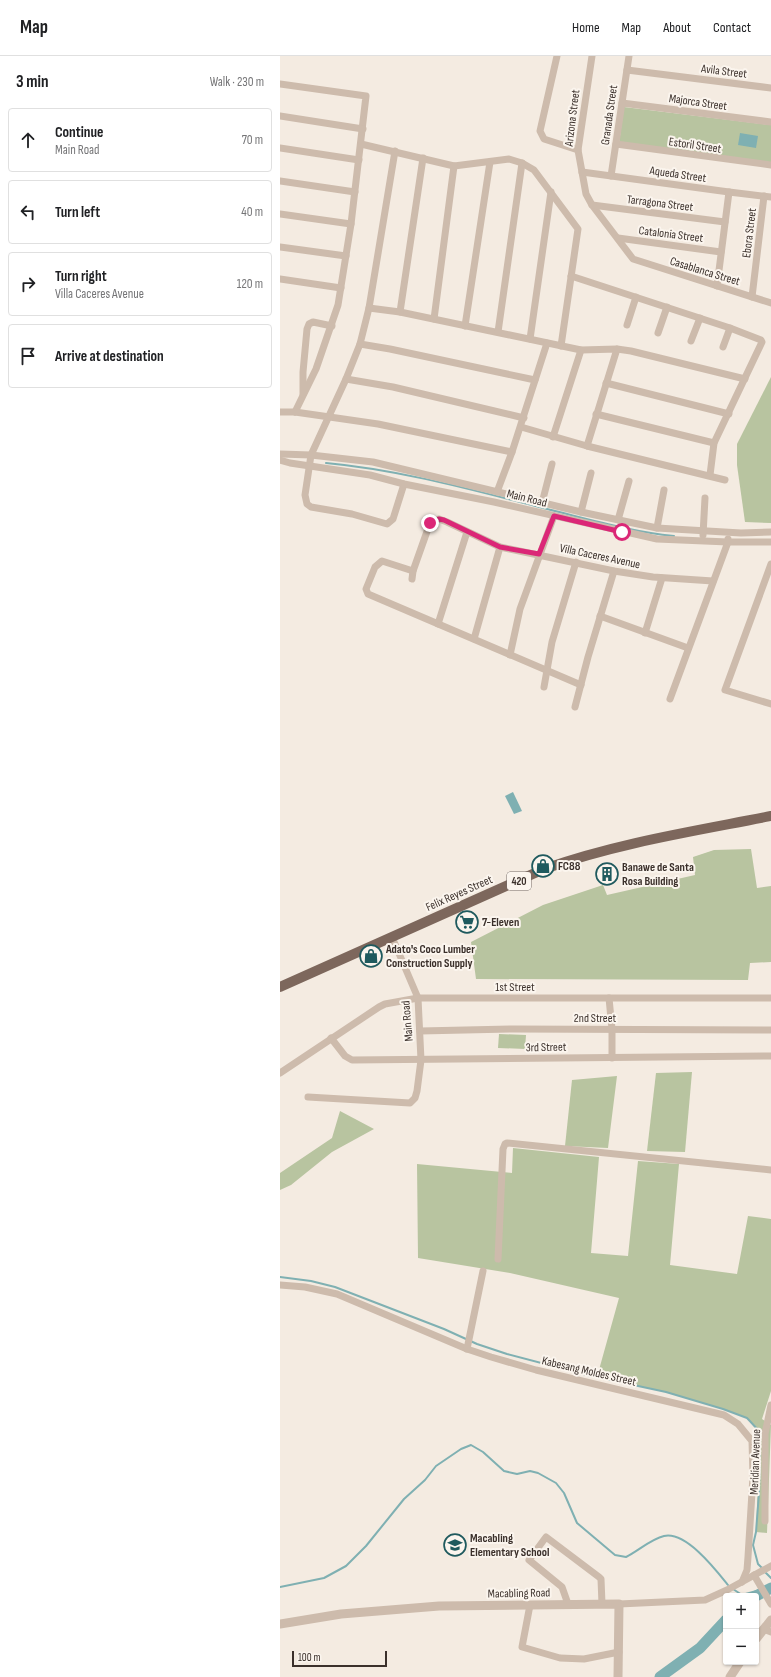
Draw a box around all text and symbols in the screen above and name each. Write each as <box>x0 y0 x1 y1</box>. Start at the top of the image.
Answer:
text: Map <box>20 16 48 39</box>
text: Home <box>572 19 600 36</box>
text: Map <box>622 19 641 36</box>
text: About <box>663 19 691 36</box>
text: Contact <box>713 19 751 36</box>
street label: Avila Street <box>699 61 748 82</box>
text: 3 min <box>16 72 49 92</box>
text: Walk · 230 m <box>210 74 264 90</box>
street label: Granada Street <box>598 84 621 146</box>
street label: Arizona Street <box>561 88 583 148</box>
street label: Majorca Street <box>668 91 728 114</box>
text: Continue <box>55 123 104 142</box>
icon: ahead <box>17 129 39 151</box>
text: 70 m <box>242 132 263 148</box>
street label: Estoril Street <box>668 134 723 157</box>
text: Main Road <box>55 142 99 158</box>
street label: Aqueda Street <box>648 163 708 186</box>
street label: Tarragona Street <box>626 192 694 215</box>
icon: left <box>17 201 39 223</box>
text: Turn left <box>55 203 100 222</box>
text: 40 m <box>241 204 263 220</box>
street label: Ebora Street <box>739 207 760 259</box>
street label: Catalonia Street <box>638 223 704 246</box>
street label: Casablanca Street <box>668 254 742 289</box>
text: Turn right <box>55 267 107 286</box>
icon: right <box>17 273 39 295</box>
text: 120 m <box>237 276 263 292</box>
text: Villa Caceres Avenue <box>55 286 144 302</box>
icon: arrive <box>17 345 39 367</box>
text: Arrive at destination <box>55 347 164 366</box>
street label: Main Road <box>505 486 549 511</box>
route end <box>421 514 439 532</box>
route start <box>613 523 631 541</box>
street label: Villa Caceres Avenue <box>558 541 642 572</box>
shop icon: FC88 <box>530 853 556 879</box>
place label: FC88 <box>558 859 581 874</box>
place label: Banawe de Santa Rosa Building <box>622 860 694 889</box>
building icon: Banawe de Santa Rosa Building <box>594 861 620 887</box>
street label: Felix Reyes Street <box>424 872 495 915</box>
road number: 420 <box>507 872 531 890</box>
supermarket icon: 7-Eleven <box>454 909 480 935</box>
place label: 7-Eleven <box>482 915 519 930</box>
place label: Adato's Coco Lumber Construction Supply <box>385 942 475 971</box>
shop icon: Adato's Coco Lumber Construction Supply <box>358 943 384 969</box>
street label: 1st Street <box>495 980 535 995</box>
street label: Main Road <box>398 1000 417 1042</box>
street label: 2nd Street <box>574 1011 616 1026</box>
street label: 3rd Street <box>526 1040 567 1055</box>
street label: Kabesang Moldes Street <box>540 1353 638 1390</box>
street label: Meridian Avenue <box>747 1429 764 1495</box>
place label: Macabling Elementary School <box>470 1531 550 1560</box>
school or university icon: Macabling Elementary School <box>442 1532 468 1558</box>
street label: Macabling Road <box>488 1585 550 1602</box>
map controls <box>723 1593 759 1665</box>
button: + <box>723 1593 759 1629</box>
button: − <box>723 1629 759 1665</box>
scale bar <box>292 1649 387 1668</box>
text: 100 m <box>298 1651 320 1664</box>

